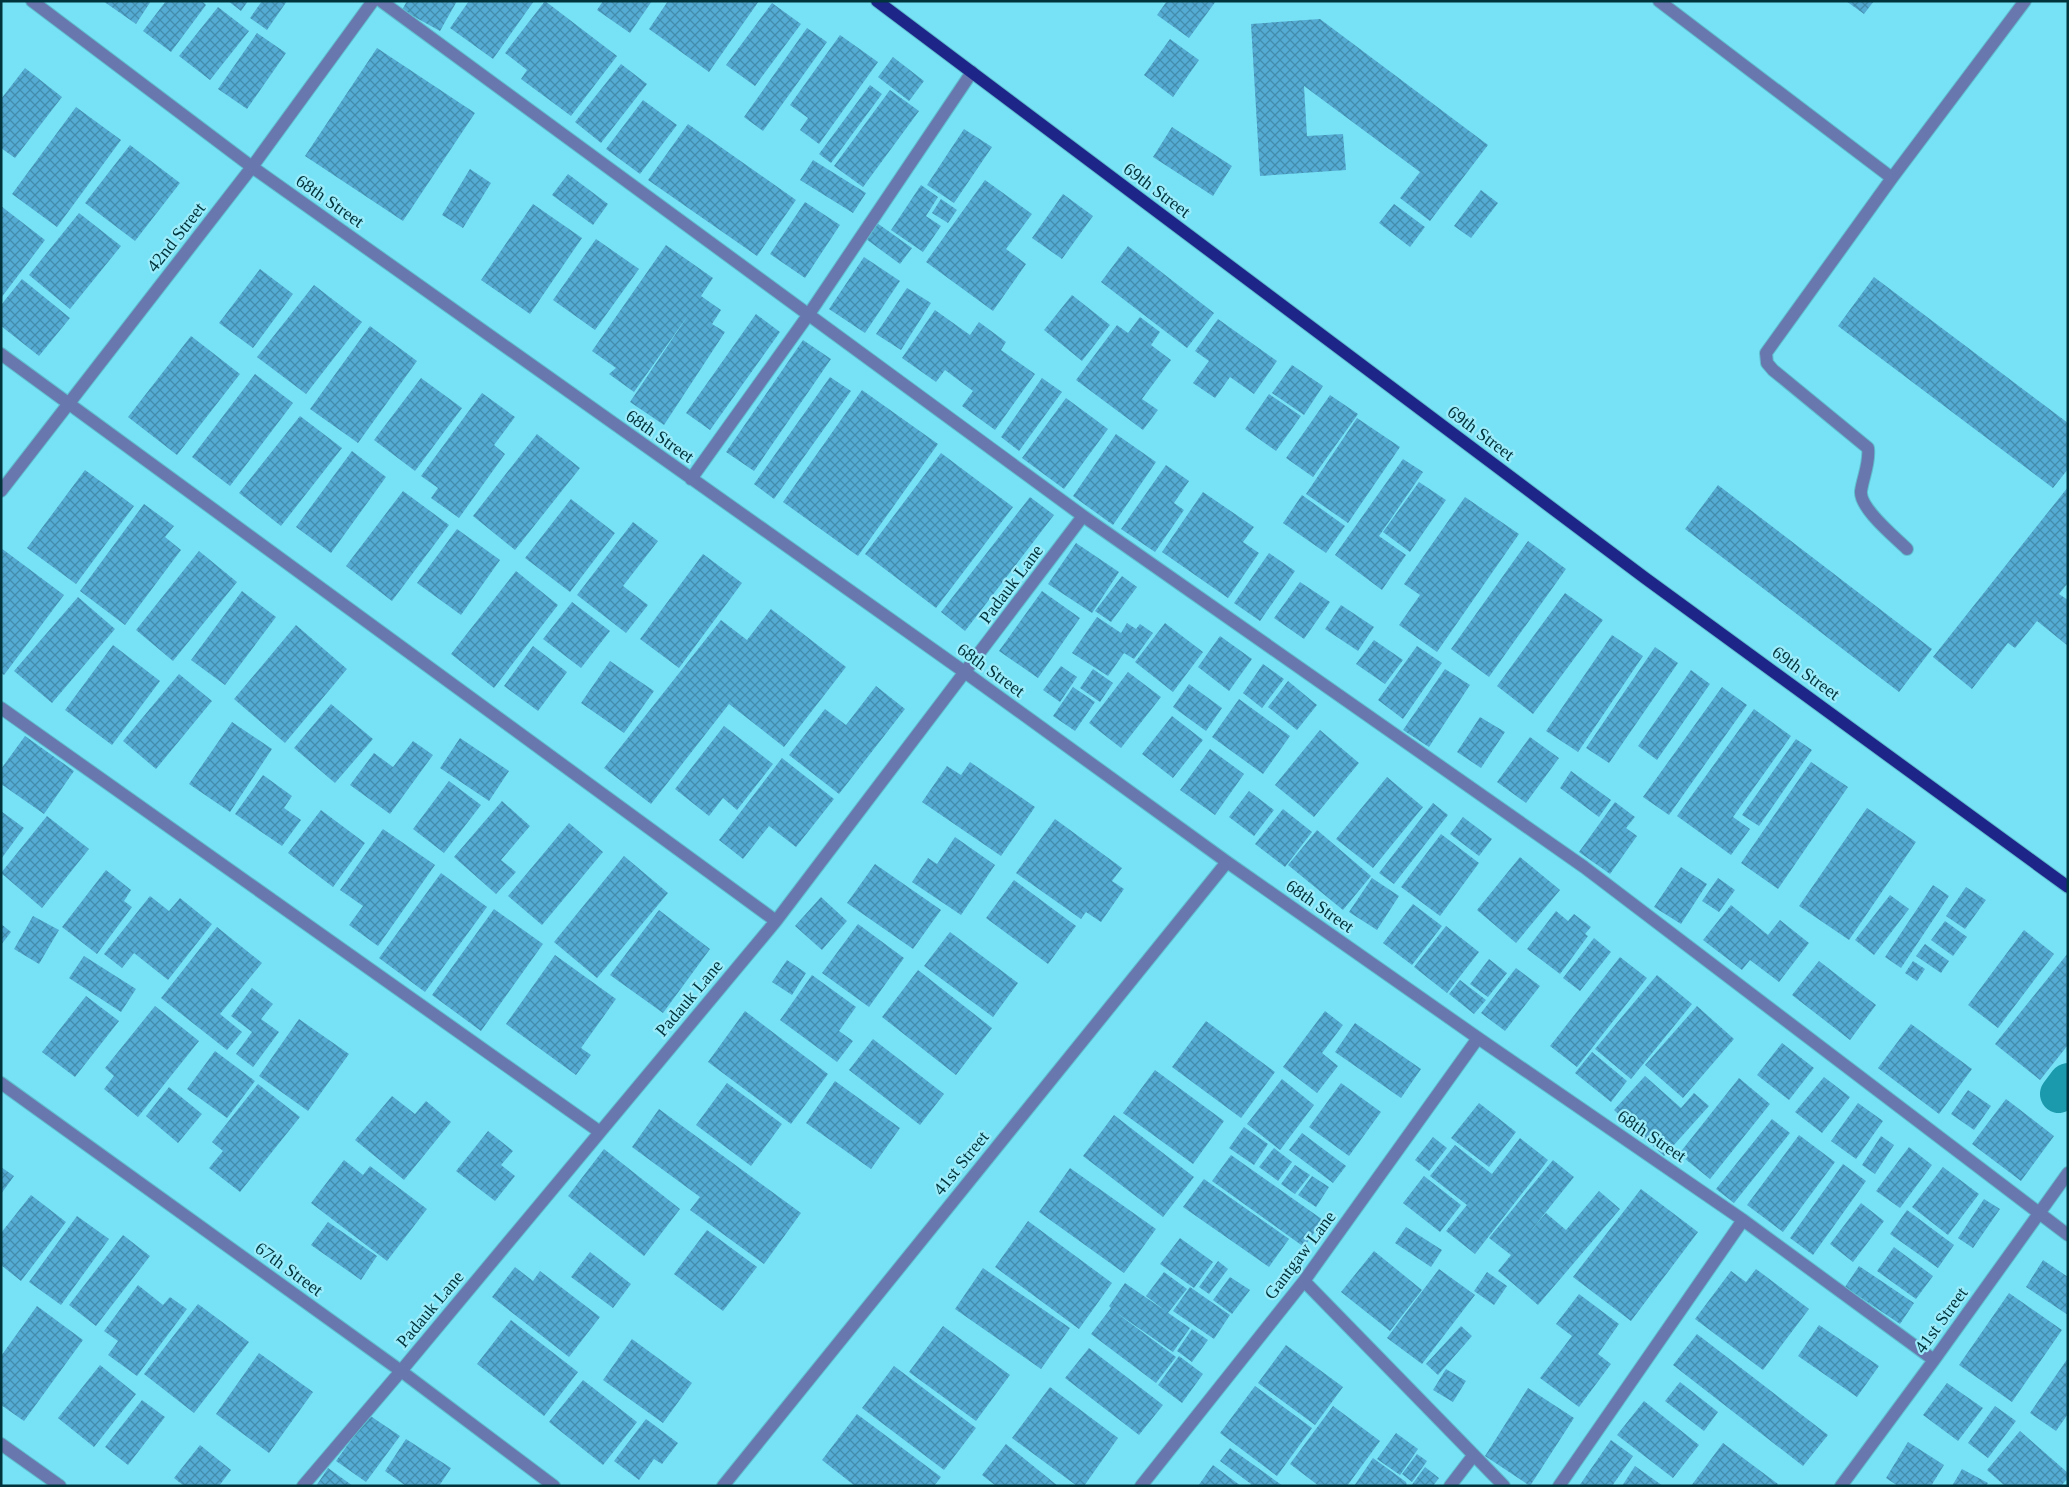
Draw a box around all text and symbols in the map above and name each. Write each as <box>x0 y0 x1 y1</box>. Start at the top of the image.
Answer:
street label: 69th Street <box>1120 158 1194 222</box>
street label: 68th Street <box>292 170 368 232</box>
street label: 42nd Street <box>143 198 209 276</box>
street label: 69th Street <box>1444 401 1518 465</box>
street label: 68th Street <box>622 405 698 467</box>
street label: Padauk Lane <box>975 541 1047 627</box>
street label: 68th Street <box>953 639 1029 701</box>
street label: 69th Street <box>1768 642 1844 704</box>
street label: 68th Street <box>1282 875 1358 937</box>
street label: Padauk Lane <box>651 956 727 1040</box>
street label: 68th Street <box>1614 1106 1690 1166</box>
street label: 41st Street <box>929 1127 993 1199</box>
street label: Gantgaw Lane <box>1260 1207 1340 1303</box>
street label: 67th Street <box>251 1238 327 1300</box>
street label: Padauk Lane <box>392 1267 468 1351</box>
street label: 41st Street <box>1910 1283 1972 1357</box>

